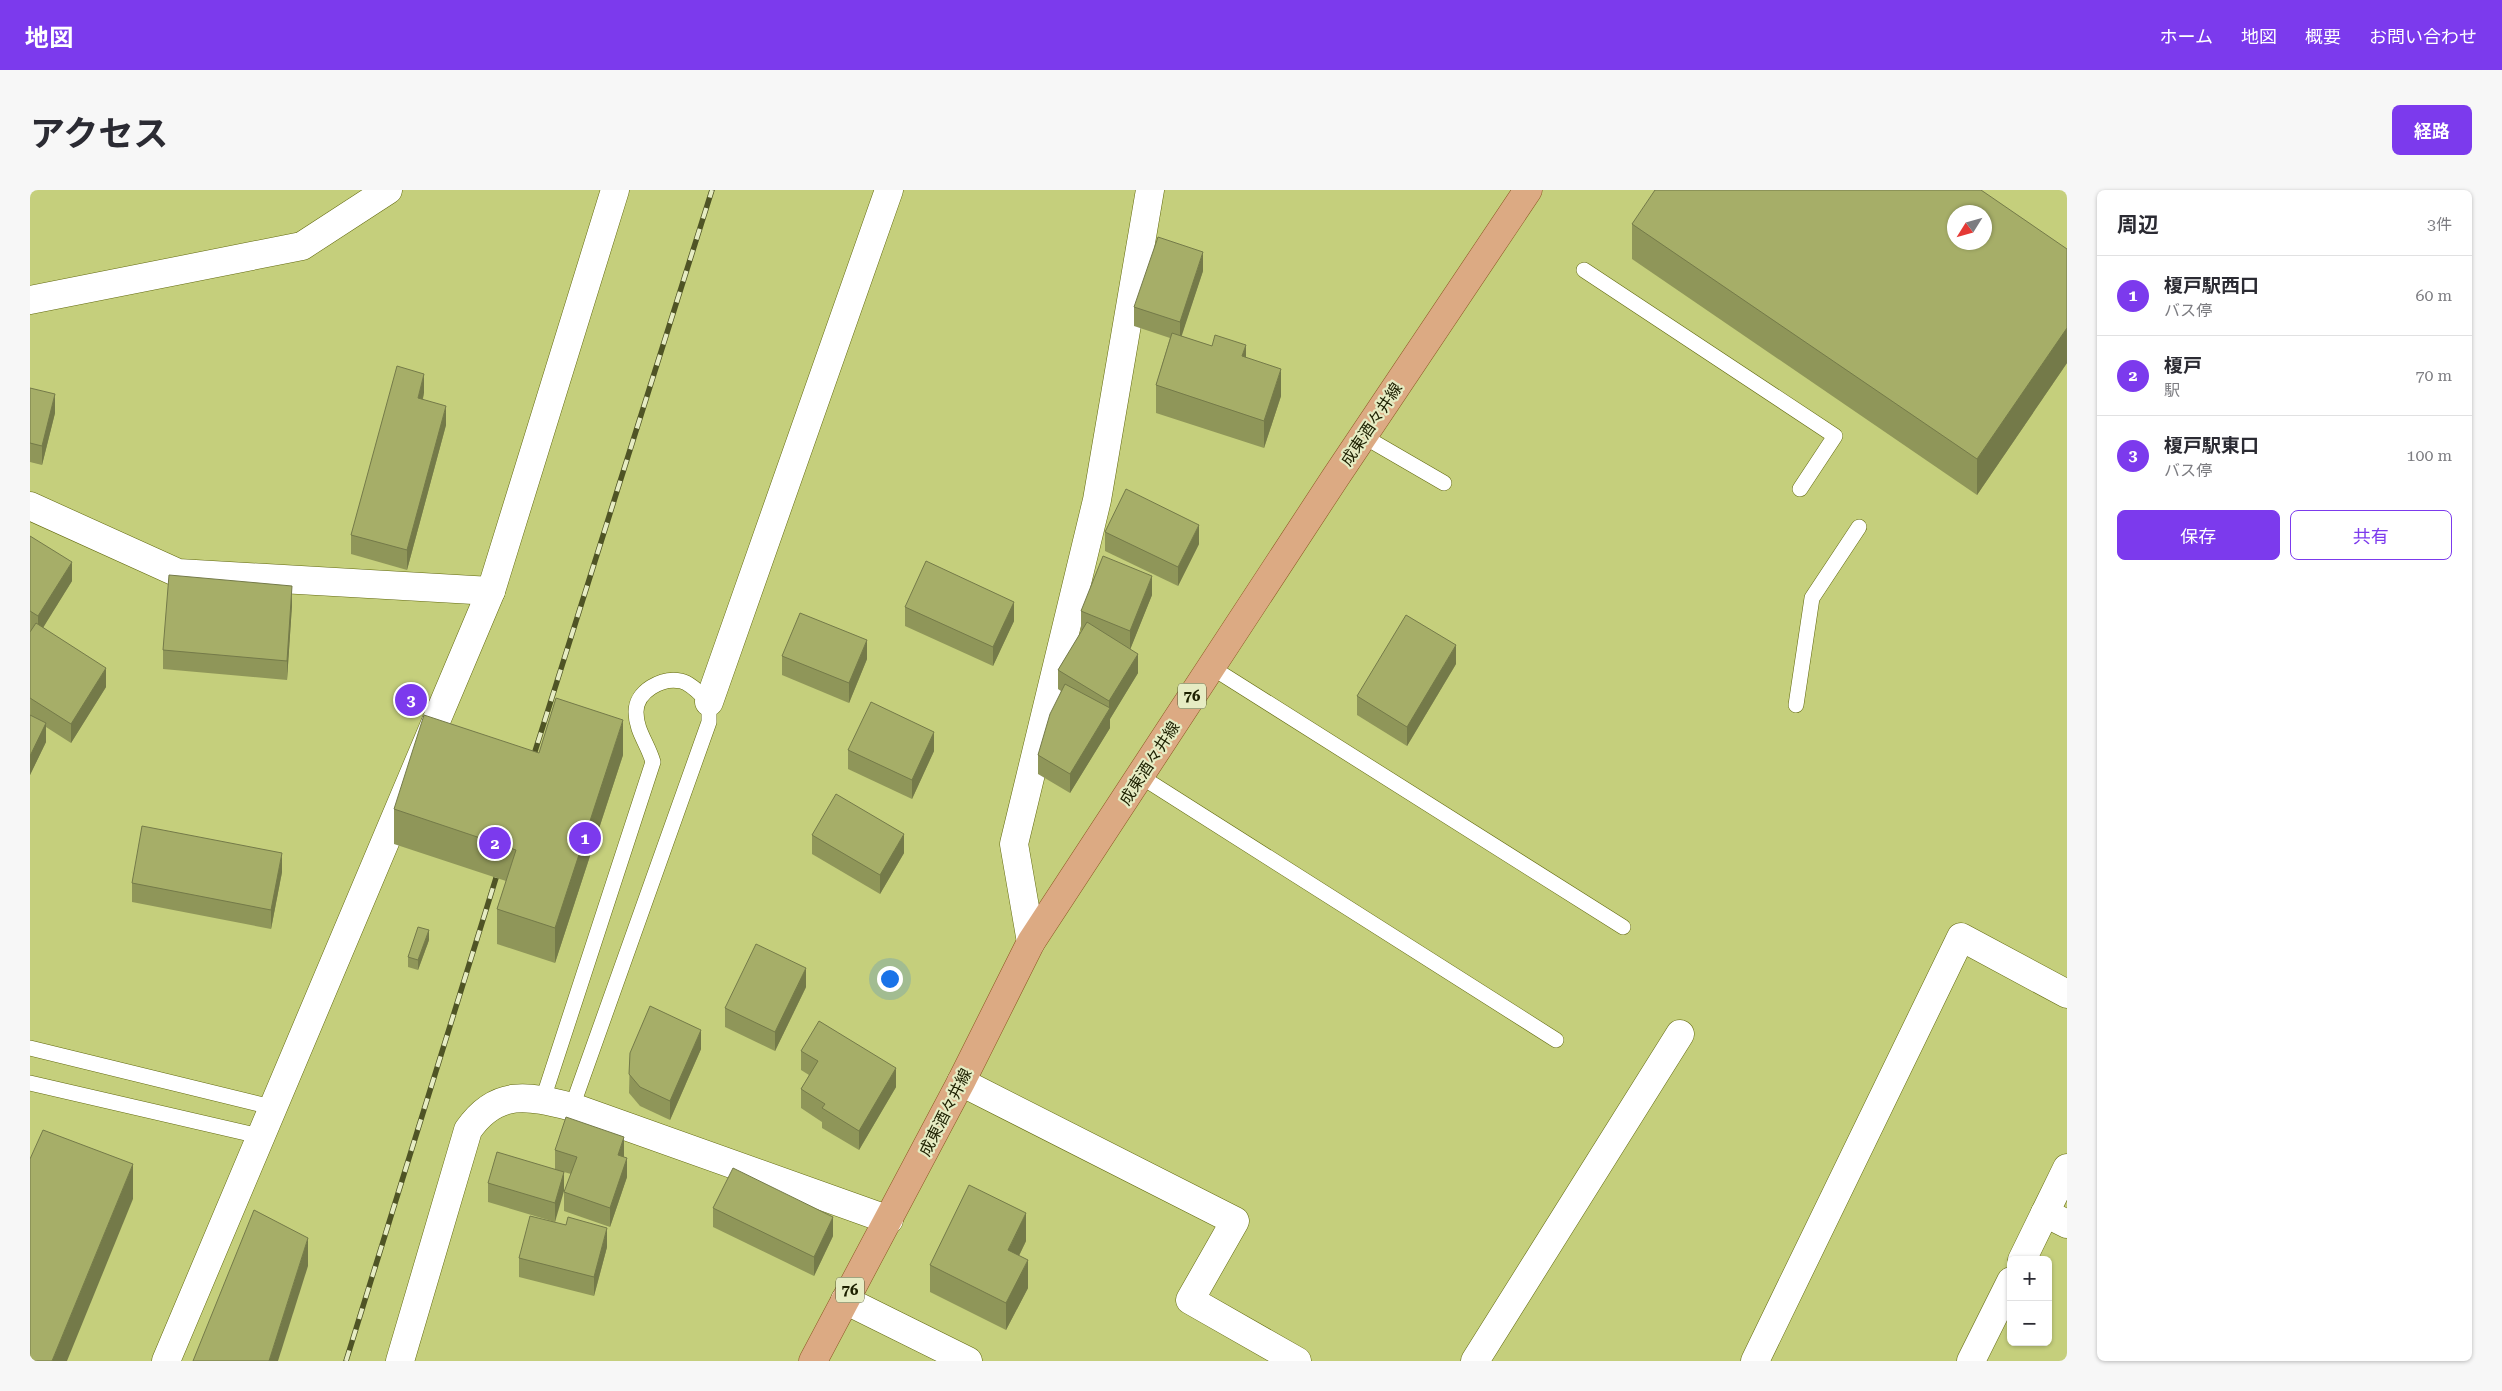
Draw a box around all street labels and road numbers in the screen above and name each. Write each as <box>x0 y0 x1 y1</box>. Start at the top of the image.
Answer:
street label: 成東酒々井線 <box>1337 379 1406 469</box>
road number: 76 <box>1178 684 1206 708</box>
street label: 成東酒々井線 <box>1115 718 1184 809</box>
street label: 成東酒々井線 <box>915 1065 976 1159</box>
road number: 76 <box>836 1278 864 1302</box>

